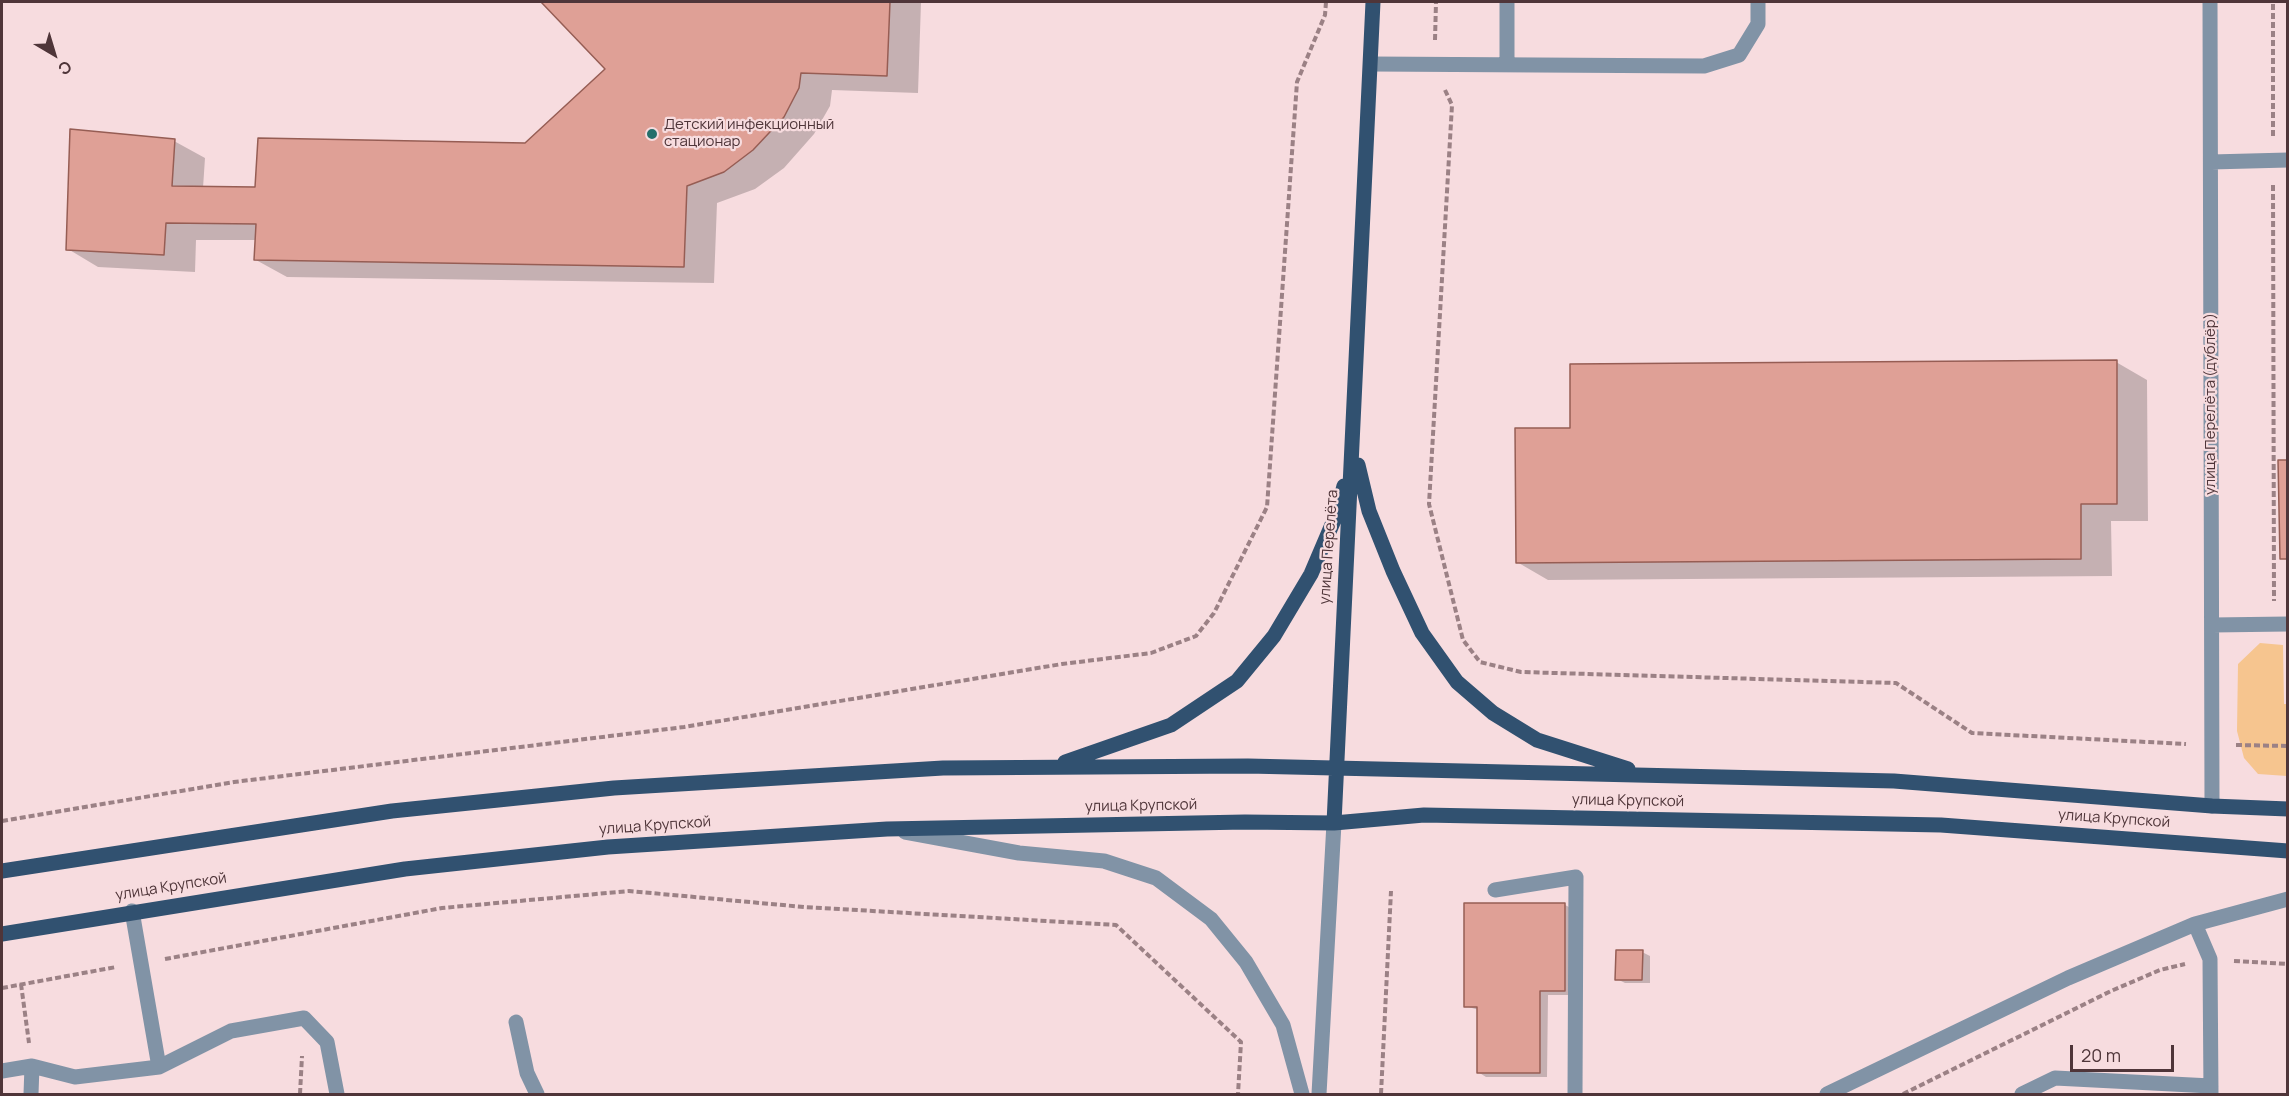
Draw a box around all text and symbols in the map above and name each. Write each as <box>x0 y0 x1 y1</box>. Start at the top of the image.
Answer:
north arrow <box>24 24 84 84</box>
text: С <box>54 56 77 80</box>
place label: Детский инфекционный стационар <box>664 116 834 151</box>
marker: Детский инфекционный стационар <box>645 127 659 141</box>
street label: улица Перелёта (дублёр) <box>2202 313 2220 495</box>
street label: улица Перелёта <box>1316 489 1342 605</box>
street label: улица Крупской <box>1572 791 1684 811</box>
street label: улица Крупской <box>1085 796 1197 816</box>
street label: улица Крупской <box>2057 806 2171 832</box>
street label: улица Крупской <box>598 813 712 839</box>
street label: улица Крупской <box>114 869 228 905</box>
scale bar <box>2073 1033 2176 1071</box>
text: 20 m <box>2081 1043 2121 1067</box>

